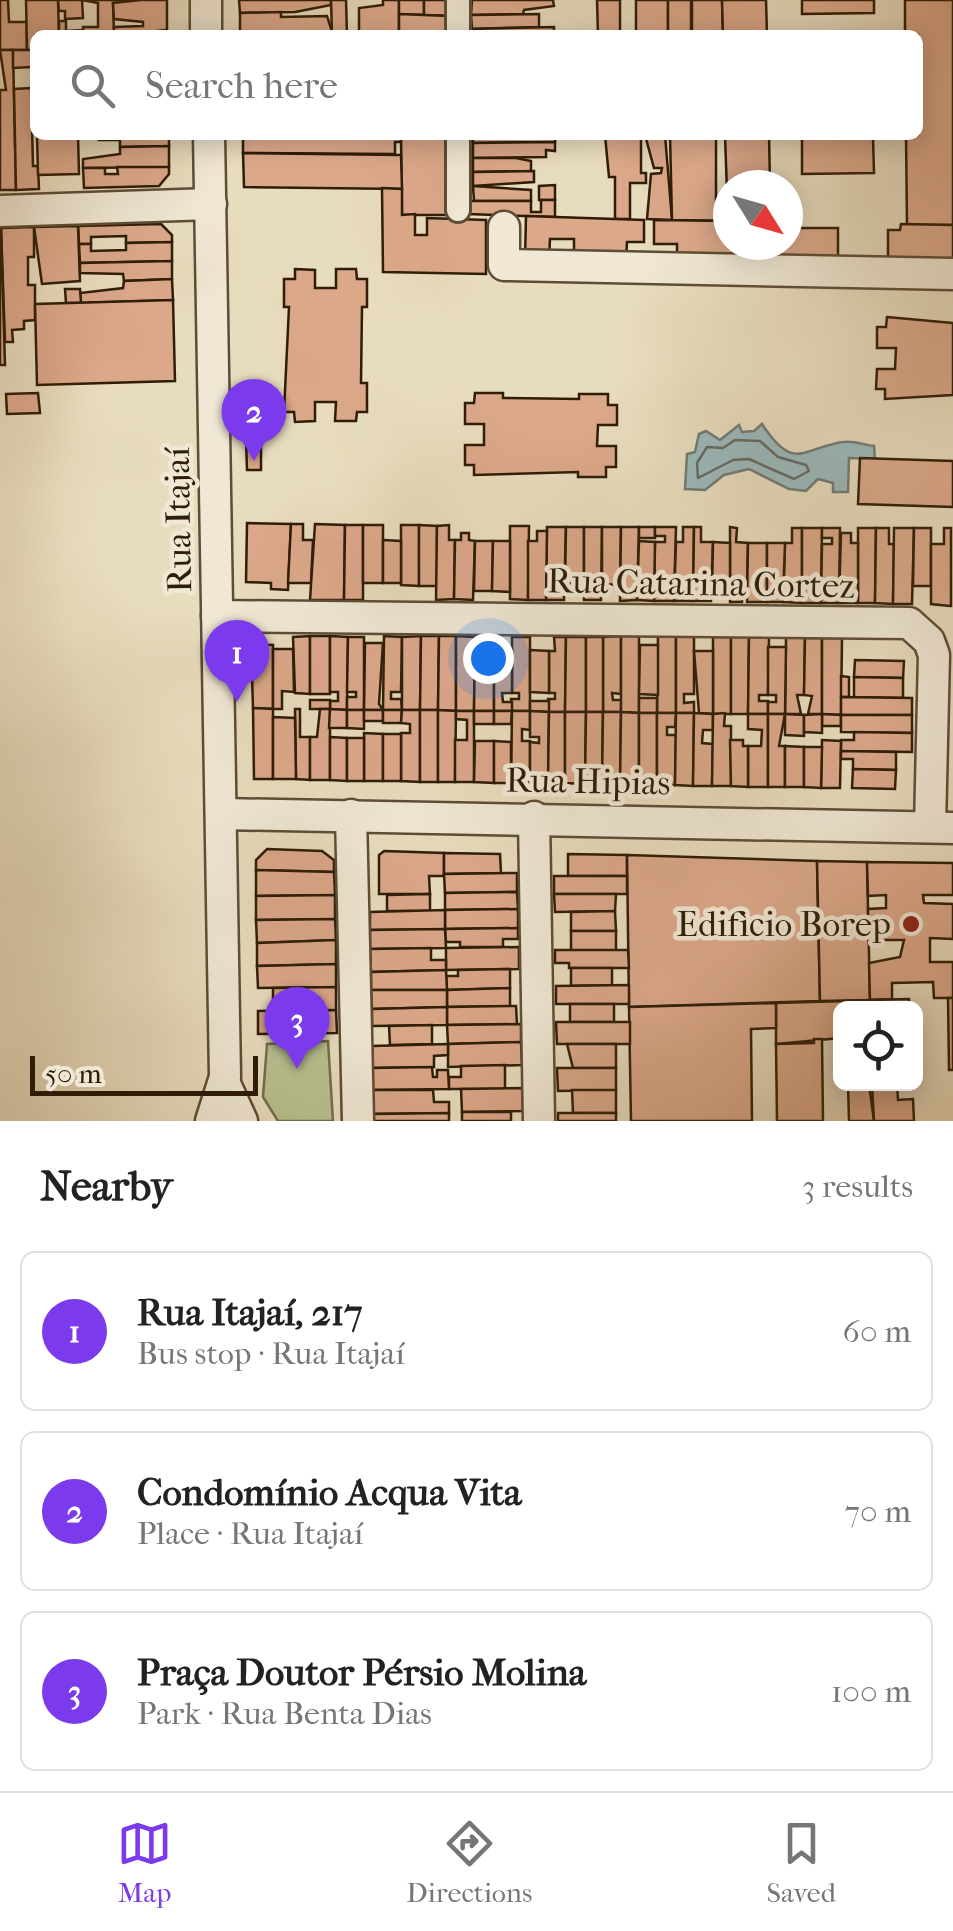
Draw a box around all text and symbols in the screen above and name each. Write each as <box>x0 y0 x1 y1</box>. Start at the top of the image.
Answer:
search box <box>30 30 923 140</box>
icon: search <box>65 58 120 113</box>
text: Search here <box>145 63 338 108</box>
north arrow <box>713 170 803 260</box>
pin: 2 <box>222 378 286 461</box>
street label: Rua Itajaí <box>157 446 200 593</box>
street label: Rua Catarina Cortez <box>547 560 855 607</box>
pin: 1 <box>204 620 270 702</box>
your location <box>463 633 514 684</box>
street label: Rua Hipias <box>505 760 671 803</box>
place label: Edifìcio Borep <box>677 904 891 945</box>
marker: Edifìcio Borep <box>900 913 922 935</box>
pin: 3 <box>264 986 330 1069</box>
map controls <box>833 1001 923 1091</box>
button: locate <box>833 1001 923 1091</box>
scale bar <box>30 1051 258 1096</box>
text: 50 m <box>45 1057 102 1090</box>
text: Nearby <box>40 1162 172 1211</box>
text: 3 results <box>802 1168 913 1205</box>
text: Rua Itajaí, 217 <box>137 1290 363 1335</box>
text: 1 <box>69 1313 80 1350</box>
text: 60 m <box>843 1313 911 1350</box>
text: Bus stop · Rua Itajaí <box>137 1335 405 1372</box>
text: Condomínio Acqua Vita <box>137 1470 522 1515</box>
text: 2 <box>66 1493 83 1530</box>
text: 70 m <box>845 1493 911 1530</box>
text: Place · Rua Itajaí <box>137 1515 363 1552</box>
text: Praça Doutor Pérsio Molina <box>137 1650 586 1695</box>
text: 3 <box>68 1673 81 1710</box>
text: 100 m <box>831 1673 911 1710</box>
text: Park · Rua Benta Dias <box>137 1695 432 1732</box>
tab: Map <box>117 1816 172 1909</box>
tab: Directions <box>406 1816 532 1909</box>
tab: Saved <box>766 1816 836 1909</box>

